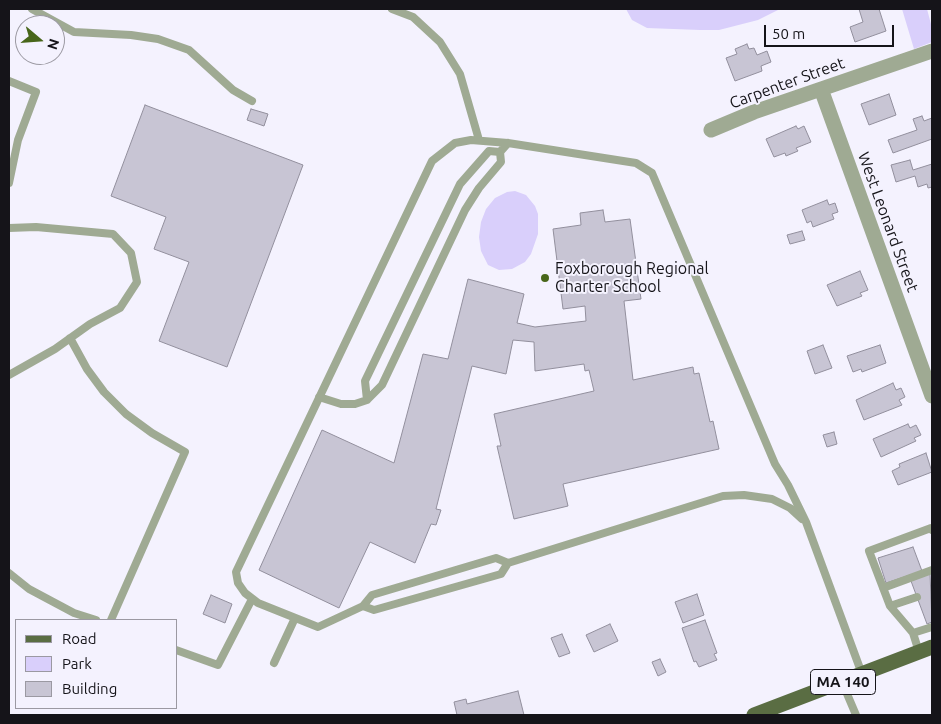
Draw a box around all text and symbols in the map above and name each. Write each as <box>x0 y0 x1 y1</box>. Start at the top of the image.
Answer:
north arrow <box>15 15 65 65</box>
scale bar <box>766 15 896 47</box>
text: 50 m <box>772 25 805 42</box>
text: N <box>44 37 63 52</box>
street label: Carpenter Street <box>727 53 847 113</box>
street label: West Leonard Street <box>854 149 922 295</box>
place label: Foxborough Regional Charter School <box>555 259 709 297</box>
marker: Foxborough Regional Charter School <box>539 272 551 284</box>
legend <box>15 619 178 709</box>
text: Road <box>62 630 97 647</box>
text: Park <box>62 655 92 672</box>
road number: MA 140 <box>810 670 876 694</box>
text: Building <box>62 680 117 697</box>

